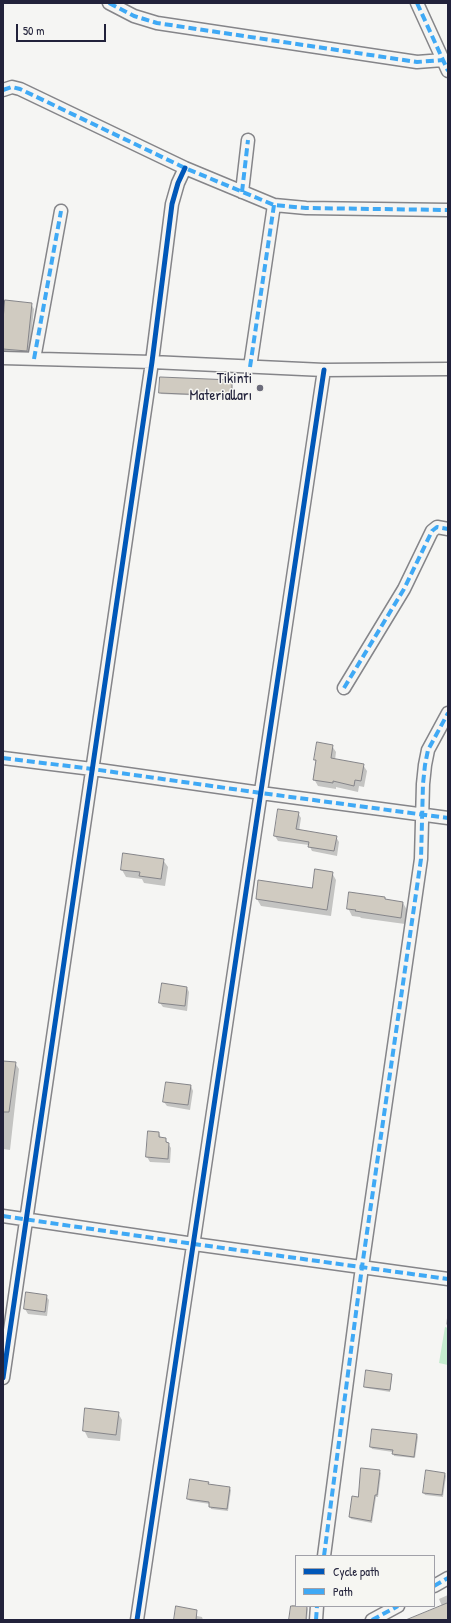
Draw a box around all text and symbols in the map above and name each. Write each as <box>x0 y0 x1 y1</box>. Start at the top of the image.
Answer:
scale bar <box>18 16 108 42</box>
text: 50 m <box>23 22 44 39</box>
place label: Tikinti Materialları <box>190 370 252 405</box>
marker: Tikinti Materialları <box>255 383 265 393</box>
legend <box>295 1555 435 1607</box>
text: Cycle path <box>333 1563 379 1580</box>
text: Path <box>333 1583 353 1600</box>

